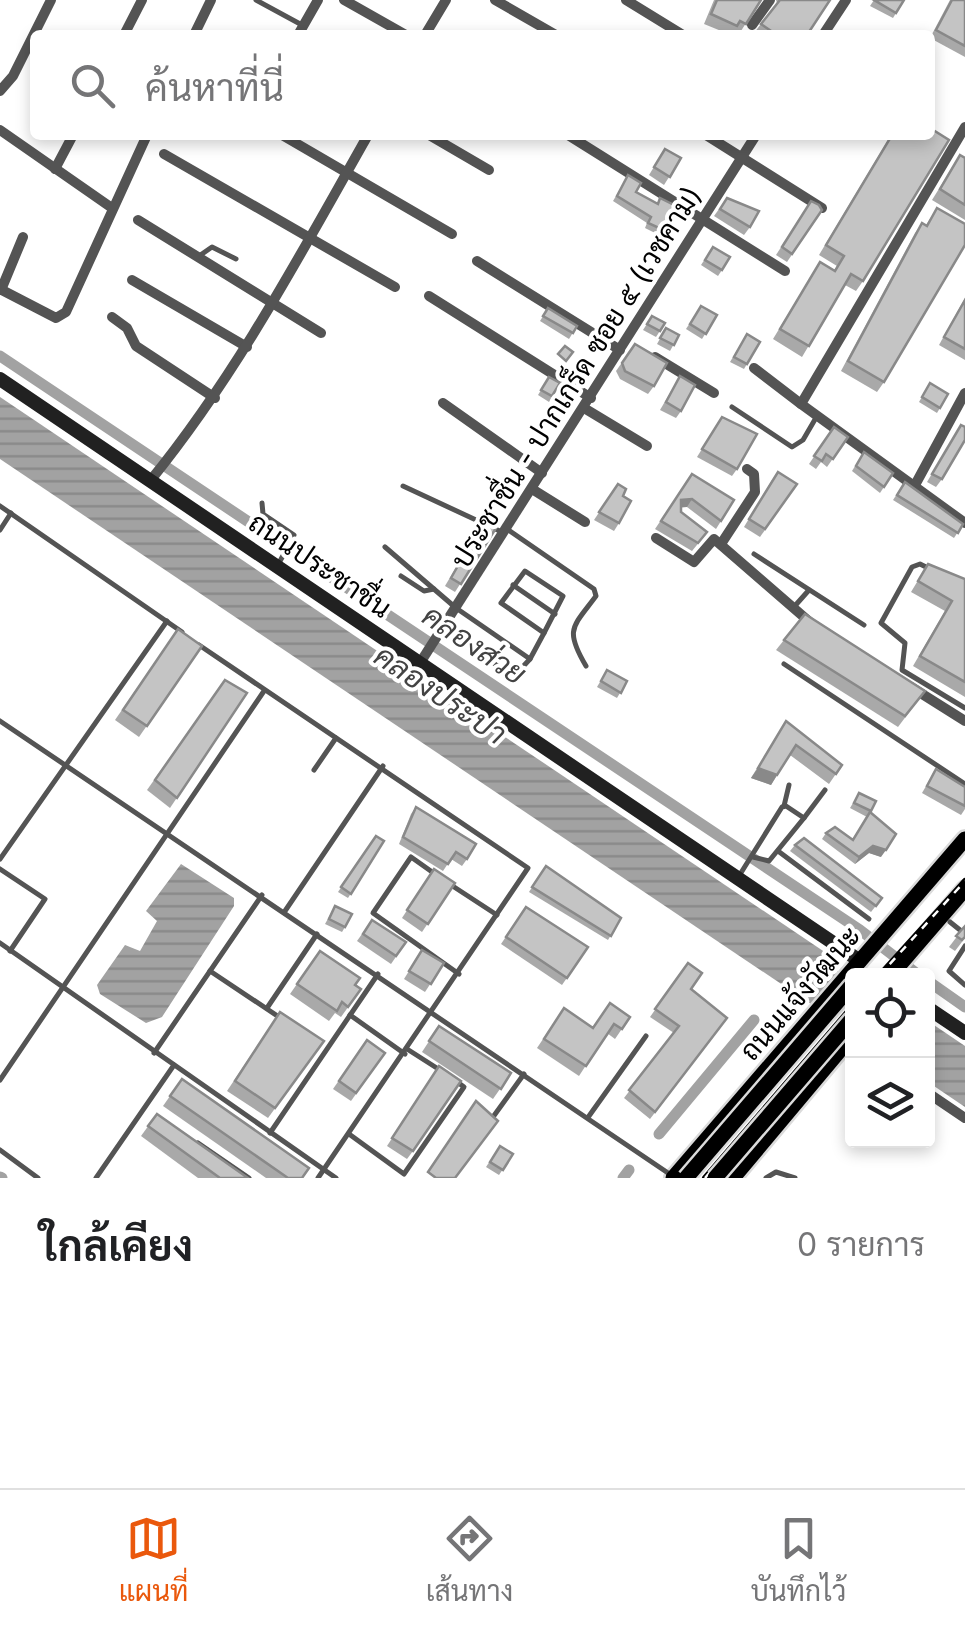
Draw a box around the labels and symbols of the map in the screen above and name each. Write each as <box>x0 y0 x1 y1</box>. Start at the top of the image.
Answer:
street label: ประชาชื่น - ปากเกร็ด ซอย ๕ (เวชคาม) <box>438 176 708 574</box>
street label: ถนนประชาชื่น <box>242 499 401 625</box>
water label: คลองส่วย <box>416 597 533 692</box>
water label: คลองประปา <box>368 637 513 751</box>
street label: ถนนแจ้งวัฒนะ <box>732 918 868 1067</box>

